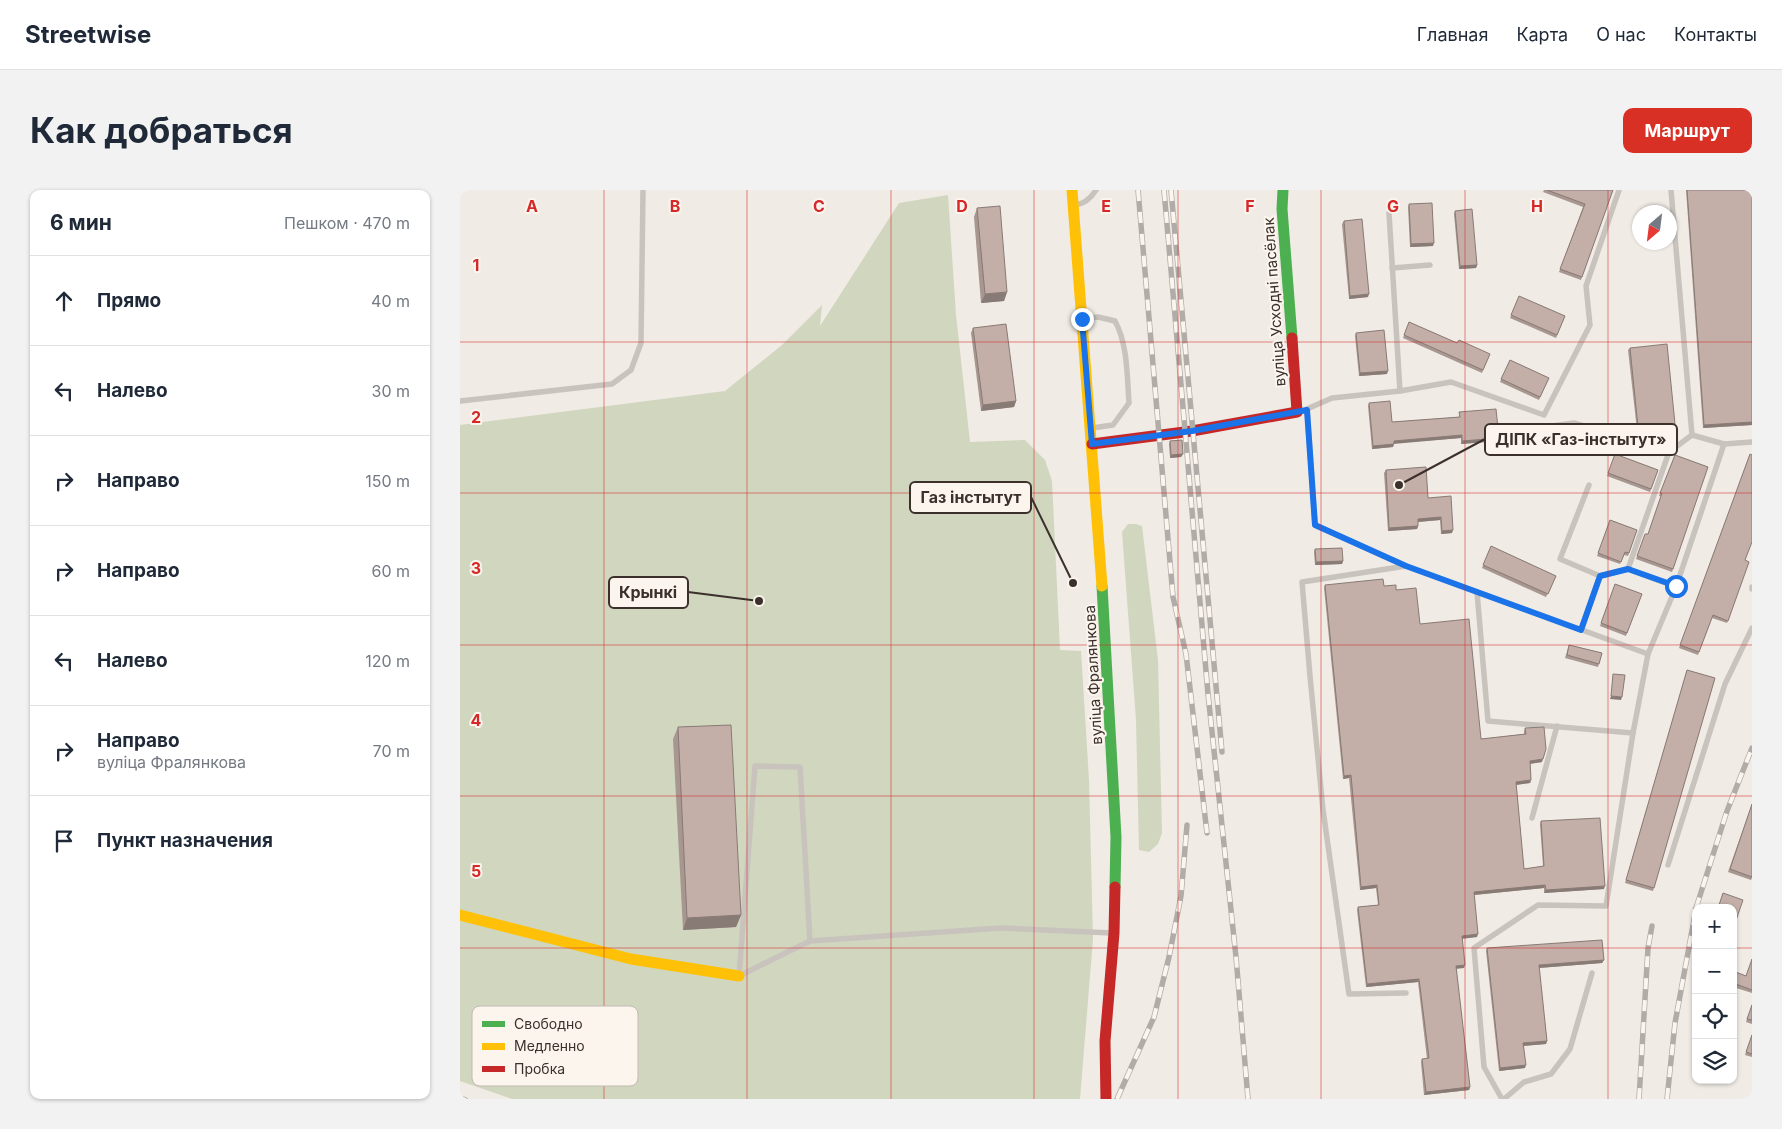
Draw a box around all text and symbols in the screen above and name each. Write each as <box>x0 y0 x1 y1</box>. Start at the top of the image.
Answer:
text: Streetwise <box>25 20 151 49</box>
text: Главная <box>1417 24 1488 45</box>
text: Карта <box>1516 24 1568 45</box>
text: О нас <box>1596 24 1646 45</box>
text: Контакты <box>1674 24 1757 45</box>
button: Маршрут <box>1623 108 1752 153</box>
text: Как добраться <box>30 109 293 151</box>
text: A <box>526 196 538 216</box>
text: B <box>670 196 680 216</box>
text: C <box>813 196 825 216</box>
text: D <box>956 196 968 216</box>
text: E <box>1101 196 1111 216</box>
text: F <box>1245 196 1255 216</box>
text: G <box>1387 196 1399 216</box>
text: H <box>1531 196 1543 216</box>
north arrow <box>1632 205 1677 250</box>
text: 6 мин <box>50 210 112 235</box>
text: Пешком · 470 m <box>284 213 410 233</box>
street label: вуліца Усходні пасёлак <box>1259 217 1289 387</box>
text: 1 <box>473 255 479 275</box>
icon: ahead <box>50 287 78 315</box>
text: Прямо <box>97 289 161 312</box>
text: 40 m <box>371 291 410 311</box>
route end <box>1071 308 1094 331</box>
icon: left <box>50 377 78 405</box>
text: Налево <box>97 379 168 402</box>
text: 30 m <box>372 381 410 401</box>
text: 2 <box>471 407 481 427</box>
callout: ДІПК «Газ-інстытут» <box>1485 424 1677 455</box>
text: ДІПК «Газ-інстытут» <box>1495 429 1667 449</box>
icon: right <box>50 467 78 495</box>
text: Направо <box>97 469 180 492</box>
text: 150 m <box>365 471 410 491</box>
callout: Газ інстытут <box>910 482 1031 513</box>
text: Газ інстытут <box>921 487 1021 507</box>
icon: right <box>50 557 78 585</box>
text: 3 <box>471 558 481 578</box>
text: Направо <box>97 559 180 582</box>
text: 60 m <box>371 561 410 581</box>
route start <box>1665 575 1688 598</box>
callout: Крынкі <box>609 577 688 608</box>
text: Крынкі <box>619 582 677 602</box>
street label: вуліца Фралянкова <box>1080 605 1106 745</box>
icon: left <box>50 647 78 675</box>
text: Налево <box>97 649 168 672</box>
text: 120 m <box>365 651 410 671</box>
text: 4 <box>471 710 482 730</box>
text: Направо <box>97 729 180 752</box>
icon: right <box>50 737 78 765</box>
text: 70 m <box>373 741 410 761</box>
text: вуліца Фралянкова <box>97 752 246 772</box>
icon: arrive <box>50 827 78 855</box>
text: Пункт назначения <box>97 829 273 852</box>
text: 5 <box>471 861 481 881</box>
map controls <box>1692 904 1737 1084</box>
button: + <box>1692 904 1737 949</box>
button: − <box>1692 949 1737 994</box>
button: locate <box>1692 994 1737 1039</box>
legend <box>472 1006 638 1086</box>
text: Свободно <box>514 1015 583 1032</box>
text: Медленно <box>514 1037 585 1054</box>
button: layers <box>1692 1039 1737 1084</box>
text: Пробка <box>514 1060 565 1077</box>

